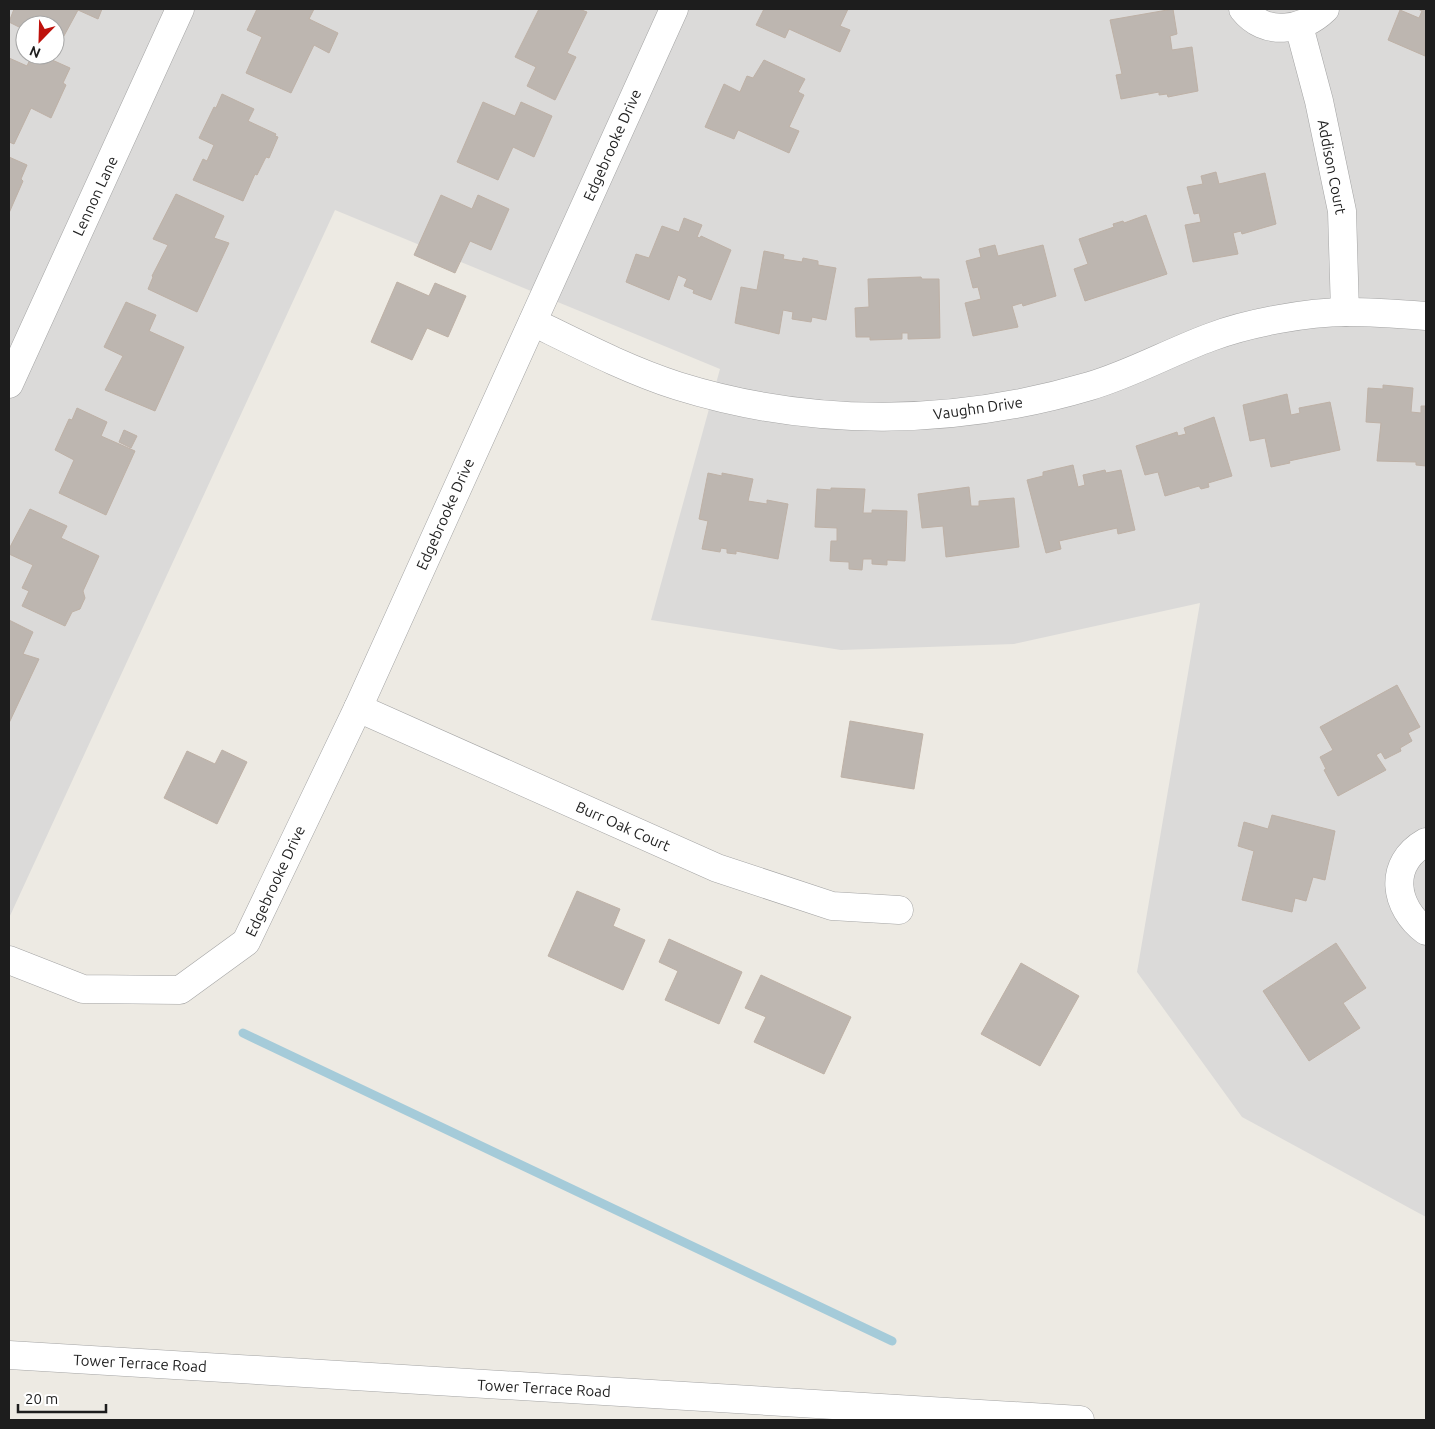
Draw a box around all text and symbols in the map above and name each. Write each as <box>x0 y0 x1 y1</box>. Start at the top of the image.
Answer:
north arrow <box>15 15 65 65</box>
text: N <box>27 43 43 61</box>
street label: Edgebrooke Drive <box>580 87 644 203</box>
street label: Addison Court <box>1314 118 1350 216</box>
street label: Lennon Lane <box>69 153 121 239</box>
street label: Vaughn Drive <box>932 393 1024 423</box>
street label: Edgebrooke Drive <box>413 456 477 572</box>
street label: Burr Oak Court <box>573 798 673 854</box>
street label: Edgebrooke Drive <box>242 823 308 939</box>
street label: Tower Terrace Road <box>73 1351 207 1375</box>
street label: Tower Terrace Road <box>477 1376 611 1400</box>
scale bar <box>18 1382 105 1414</box>
text: 20 m <box>25 1390 58 1407</box>

